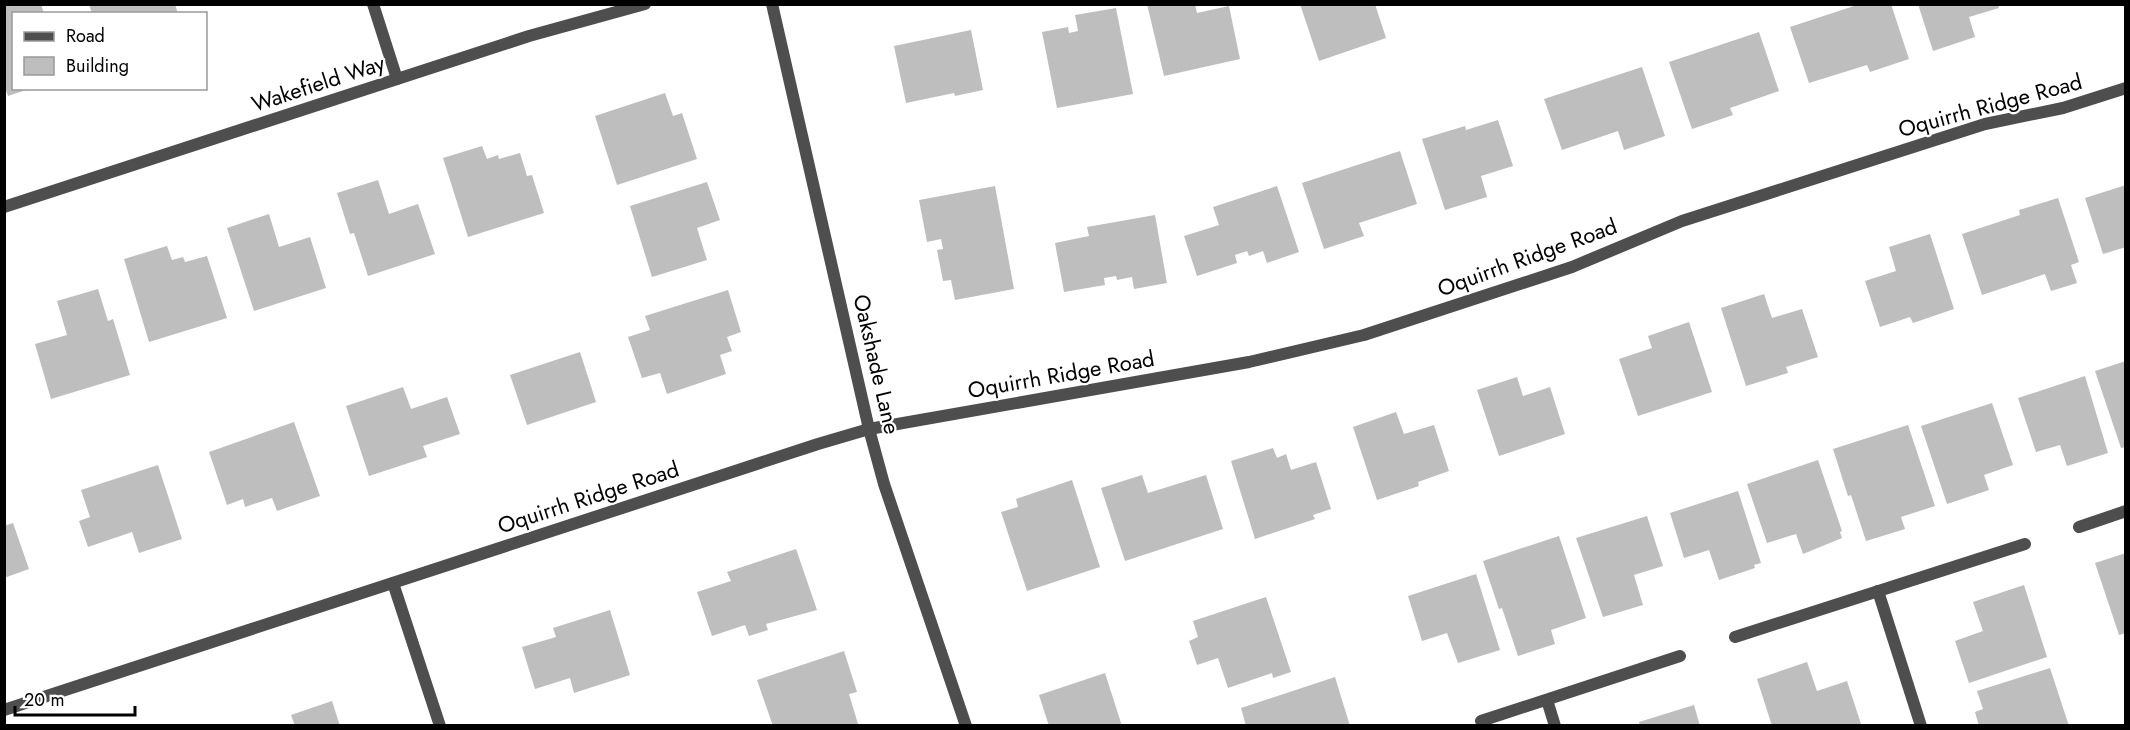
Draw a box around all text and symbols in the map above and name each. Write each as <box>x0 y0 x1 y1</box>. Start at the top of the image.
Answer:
legend <box>12 12 207 90</box>
text: Road <box>66 23 105 49</box>
street label: Wakefield Way <box>247 46 389 120</box>
text: Building <box>66 53 129 79</box>
street label: Oquirrh Ridge Road <box>1895 65 2085 145</box>
street label: Oquirrh Ridge Road <box>1433 210 1621 304</box>
street label: Oakshade Lane <box>845 291 909 437</box>
street label: Oquirrh Ridge Road <box>965 342 1157 406</box>
street label: Oquirrh Ridge Road <box>493 453 683 541</box>
scale bar <box>15 679 135 717</box>
text: 20 m <box>24 687 64 713</box>

